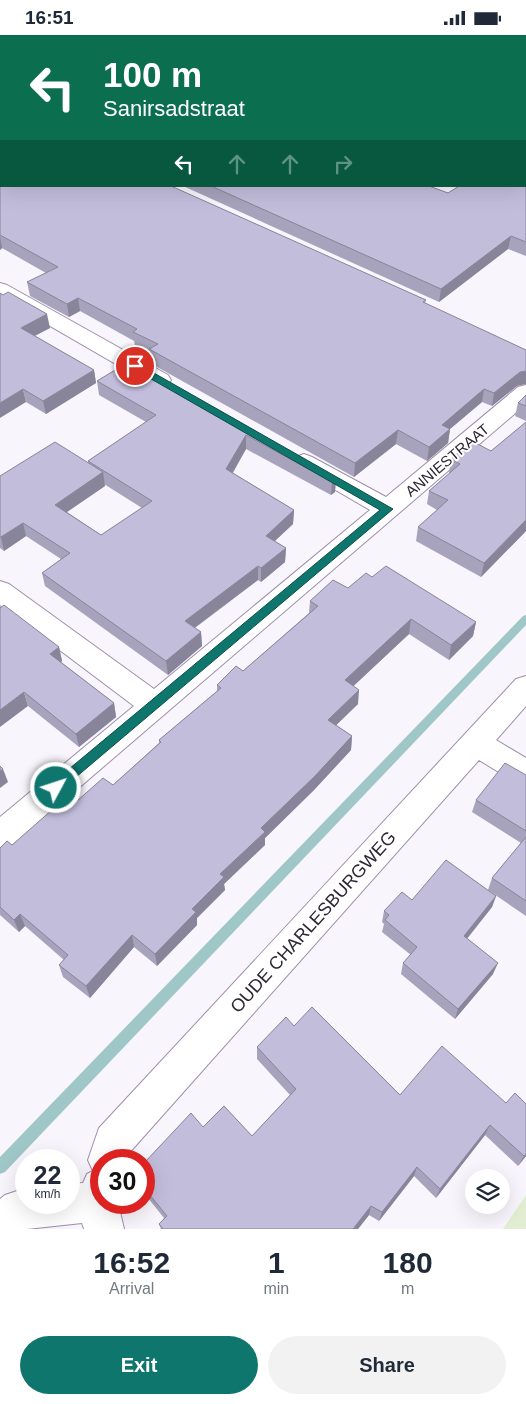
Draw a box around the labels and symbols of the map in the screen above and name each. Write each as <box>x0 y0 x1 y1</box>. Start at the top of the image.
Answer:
pin <box>114 345 156 387</box>
street label: ANNIESTRAAT <box>402 420 492 500</box>
position arrow <box>29 761 81 813</box>
street label: OUDE CHARLESBURGWEG <box>226 827 400 1017</box>
speed limit sign: 30 <box>90 1149 155 1214</box>

